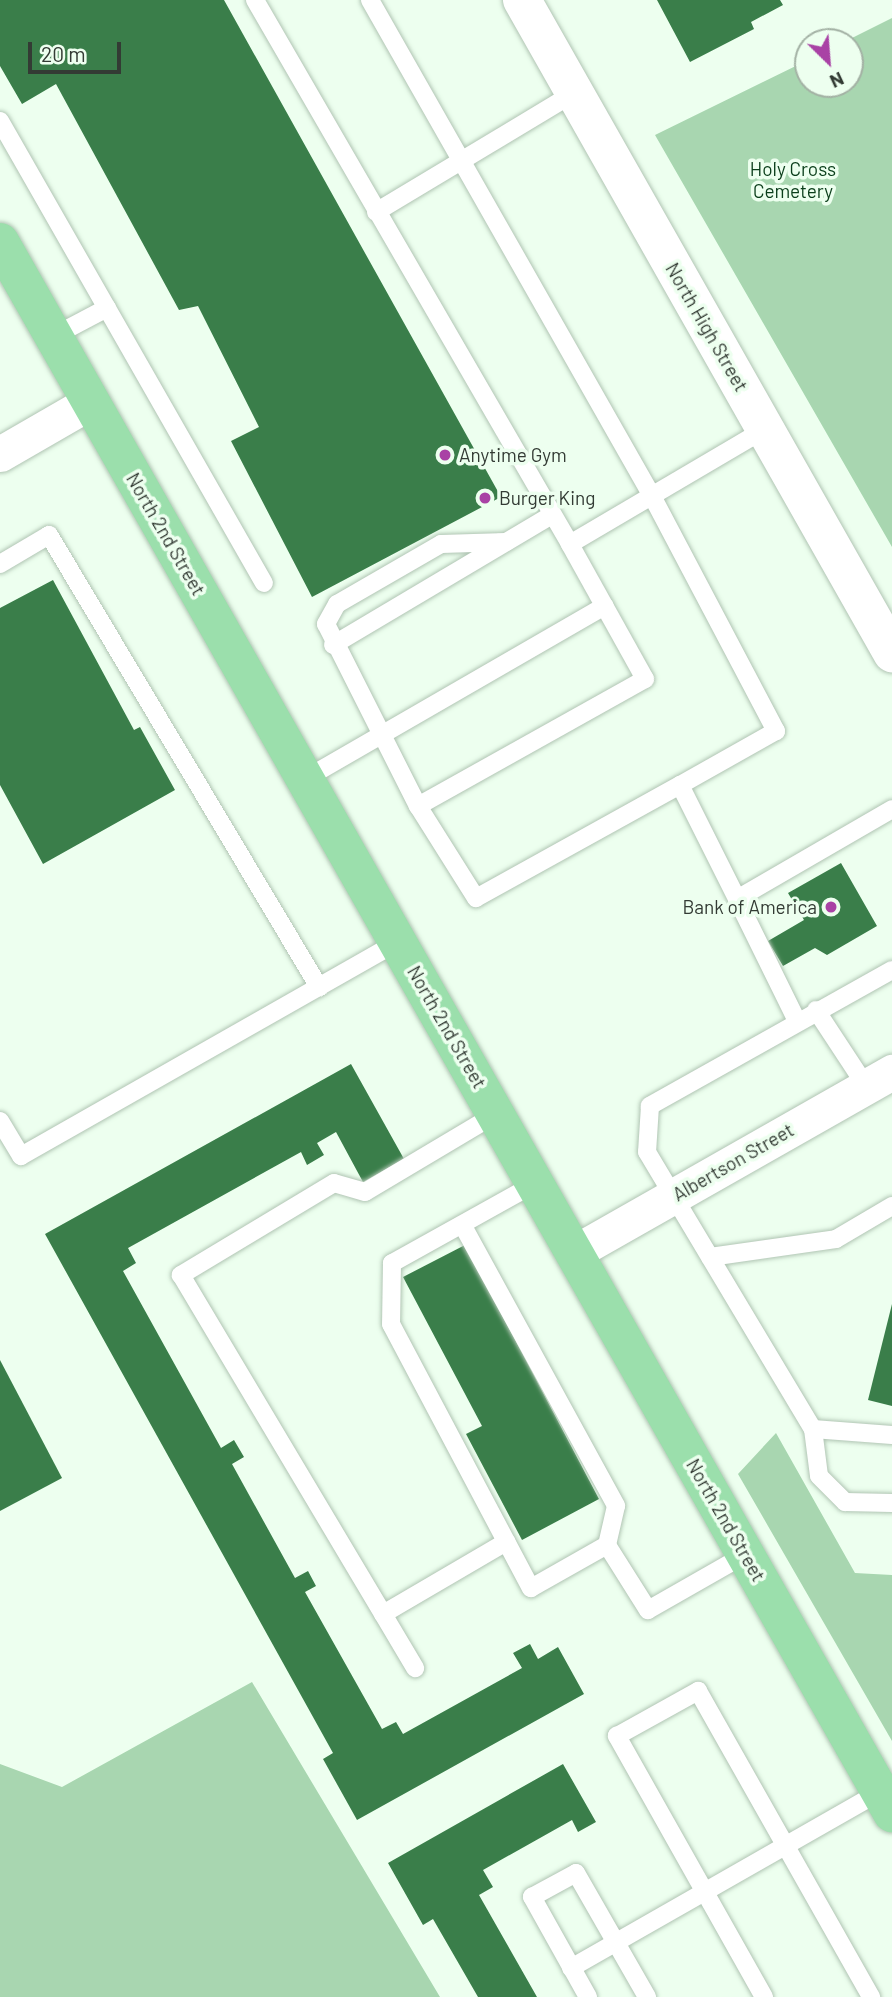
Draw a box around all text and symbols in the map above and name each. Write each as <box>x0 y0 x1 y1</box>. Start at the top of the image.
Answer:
scale bar <box>32 28 124 72</box>
north arrow <box>794 28 864 98</box>
text: 20 m <box>41 41 86 66</box>
text: N <box>827 68 848 94</box>
park label: Holy Cross Cemetery <box>750 158 836 202</box>
street label: North High Street <box>661 259 753 395</box>
place label: Anytime Gym <box>459 444 567 466</box>
marker: Anytime Gym <box>437 447 453 463</box>
street label: North 2nd Street <box>122 469 210 599</box>
place label: Burger King <box>499 487 595 509</box>
marker: Burger King <box>477 490 493 506</box>
place label: Bank of America <box>683 896 817 918</box>
marker: Bank of America <box>823 899 839 915</box>
street label: North 2nd Street <box>403 962 491 1092</box>
street label: Albertson Street <box>668 1118 798 1206</box>
street label: North 2nd Street <box>682 1455 770 1585</box>

